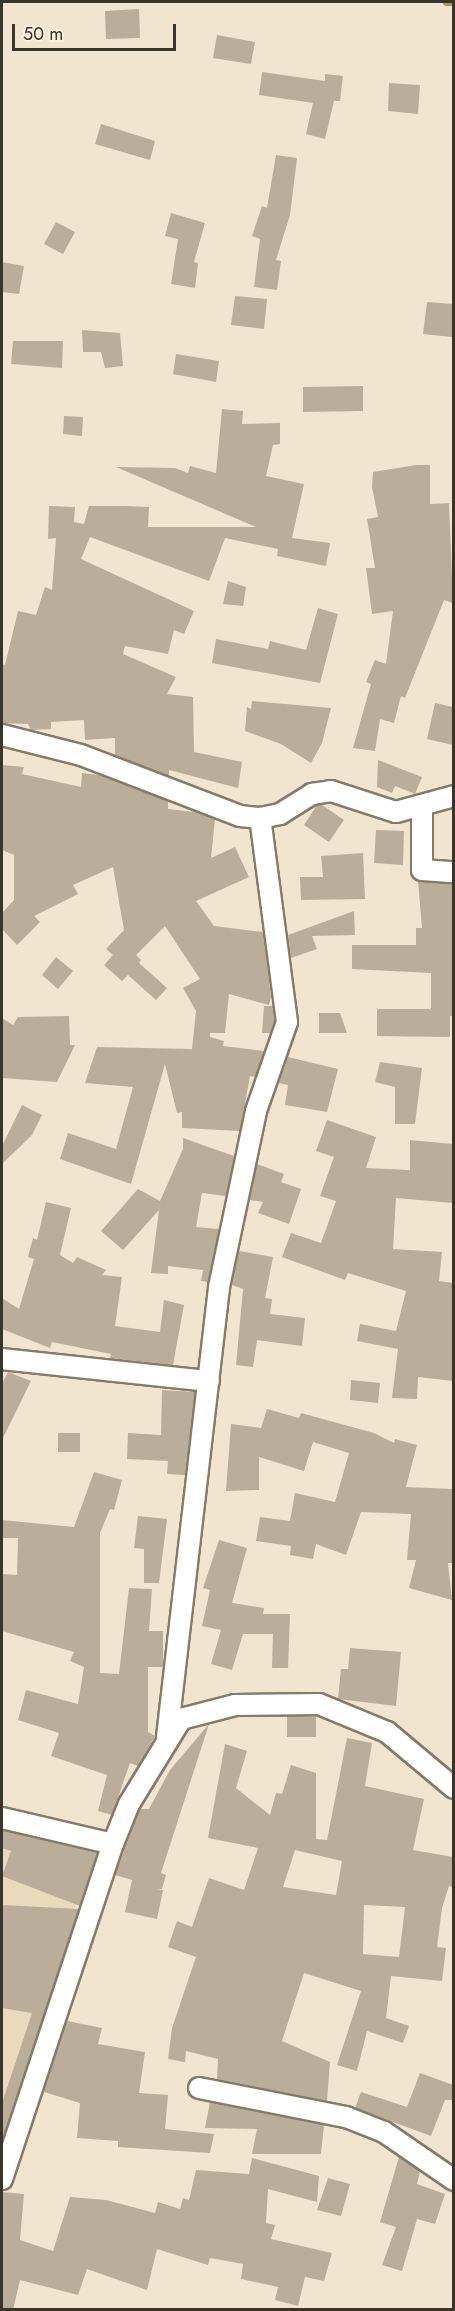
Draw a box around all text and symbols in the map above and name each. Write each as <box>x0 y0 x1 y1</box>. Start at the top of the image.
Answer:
scale bar <box>15 12 178 50</box>
text: 50 m <box>23 21 63 47</box>

